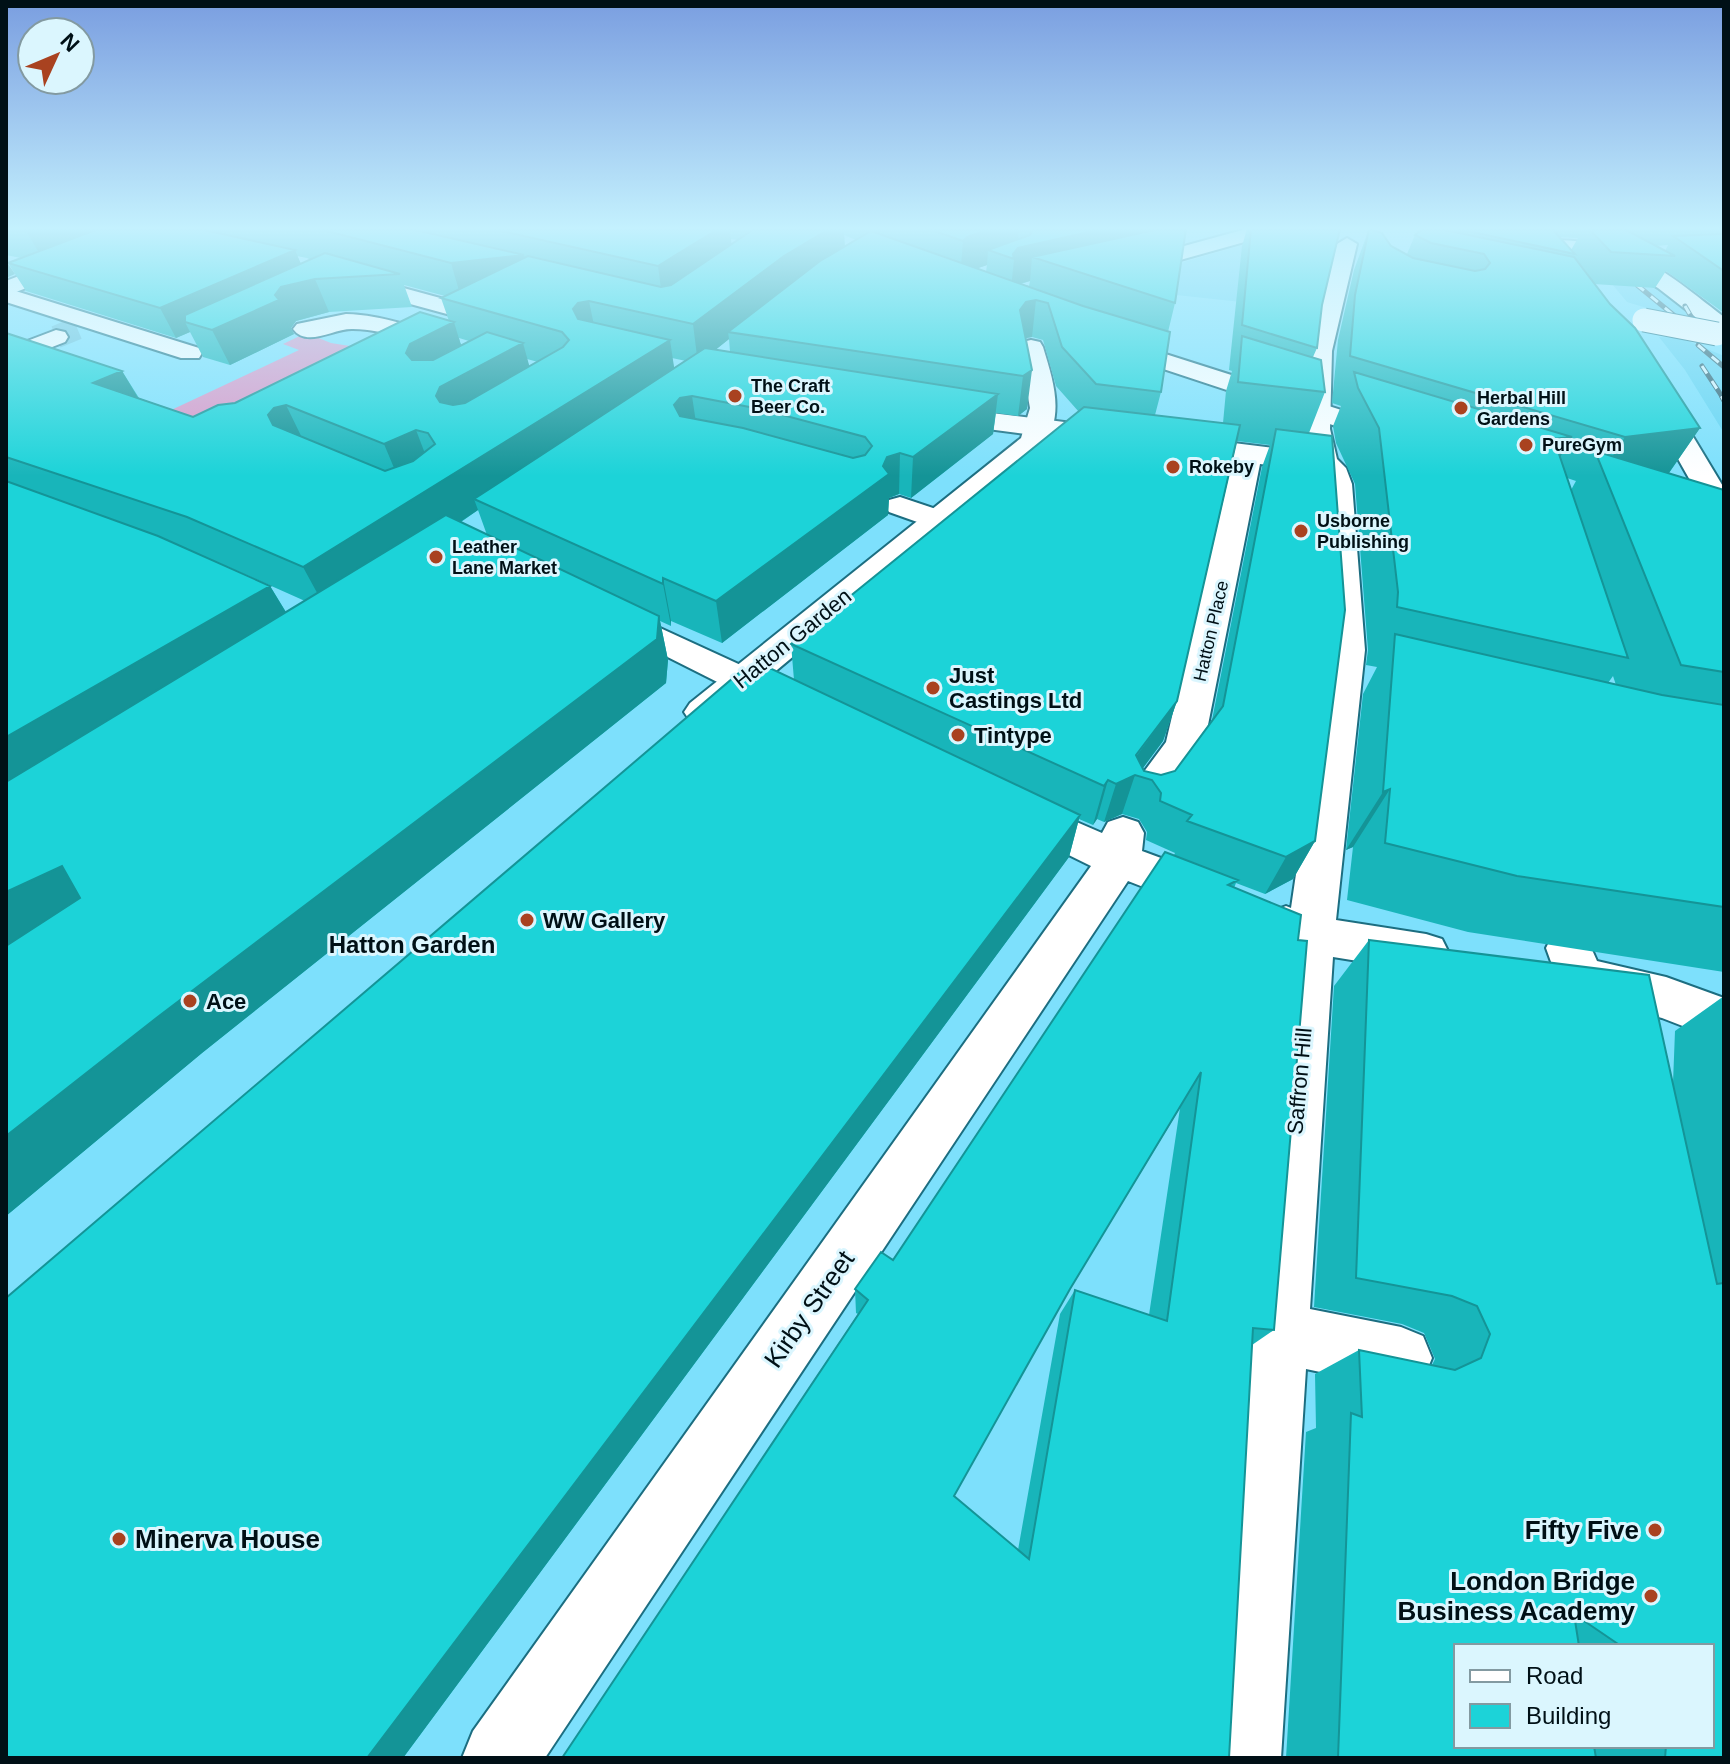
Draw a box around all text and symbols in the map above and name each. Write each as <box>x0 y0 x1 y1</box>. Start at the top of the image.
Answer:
north arrow <box>16 16 96 96</box>
text: N <box>56 28 85 57</box>
place label: The Craft Beer Co. <box>751 376 830 417</box>
marker: The Craft Beer Co. <box>726 387 744 405</box>
place label: Herbal Hill Gardens <box>1477 388 1566 429</box>
marker: Herbal Hill Gardens <box>1452 399 1470 417</box>
place label: PureGym <box>1542 435 1622 455</box>
marker: PureGym <box>1517 436 1535 454</box>
place label: Rokeby <box>1189 457 1254 477</box>
marker: Rokeby <box>1164 458 1182 476</box>
place label: Usborne Publishing <box>1317 511 1409 552</box>
marker: Usborne Publishing <box>1292 522 1310 540</box>
place label: Leather Lane Market <box>452 537 557 578</box>
marker: Leather Lane Market <box>427 548 445 566</box>
street label: Hatton Place <box>1190 579 1232 683</box>
street label: Hatton Garden <box>728 583 856 694</box>
place label: Just Castings Ltd <box>949 663 1082 713</box>
marker: Just Castings Ltd <box>924 679 942 697</box>
place label: Tintype <box>974 723 1052 748</box>
marker: Tintype <box>949 726 967 744</box>
place label: WW Gallery <box>543 908 666 933</box>
marker: WW Gallery <box>518 911 536 929</box>
district label: Hatton Garden <box>329 931 495 958</box>
place label: Ace <box>206 989 246 1014</box>
marker: Ace <box>181 992 199 1010</box>
street label: Saffron Hill <box>1282 1027 1317 1136</box>
street label: Kirby Street <box>758 1244 861 1373</box>
place label: Fifty Five <box>1525 1515 1639 1545</box>
marker: Fifty Five <box>1646 1521 1664 1539</box>
place label: Minerva House <box>135 1524 320 1554</box>
marker: Minerva House <box>110 1530 128 1548</box>
place label: London Bridge Business Academy <box>1398 1566 1636 1626</box>
marker: London Bridge Business Academy <box>1642 1587 1660 1605</box>
legend <box>1454 1644 1714 1748</box>
text: Road <box>1526 1662 1583 1689</box>
text: Building <box>1526 1702 1611 1729</box>

